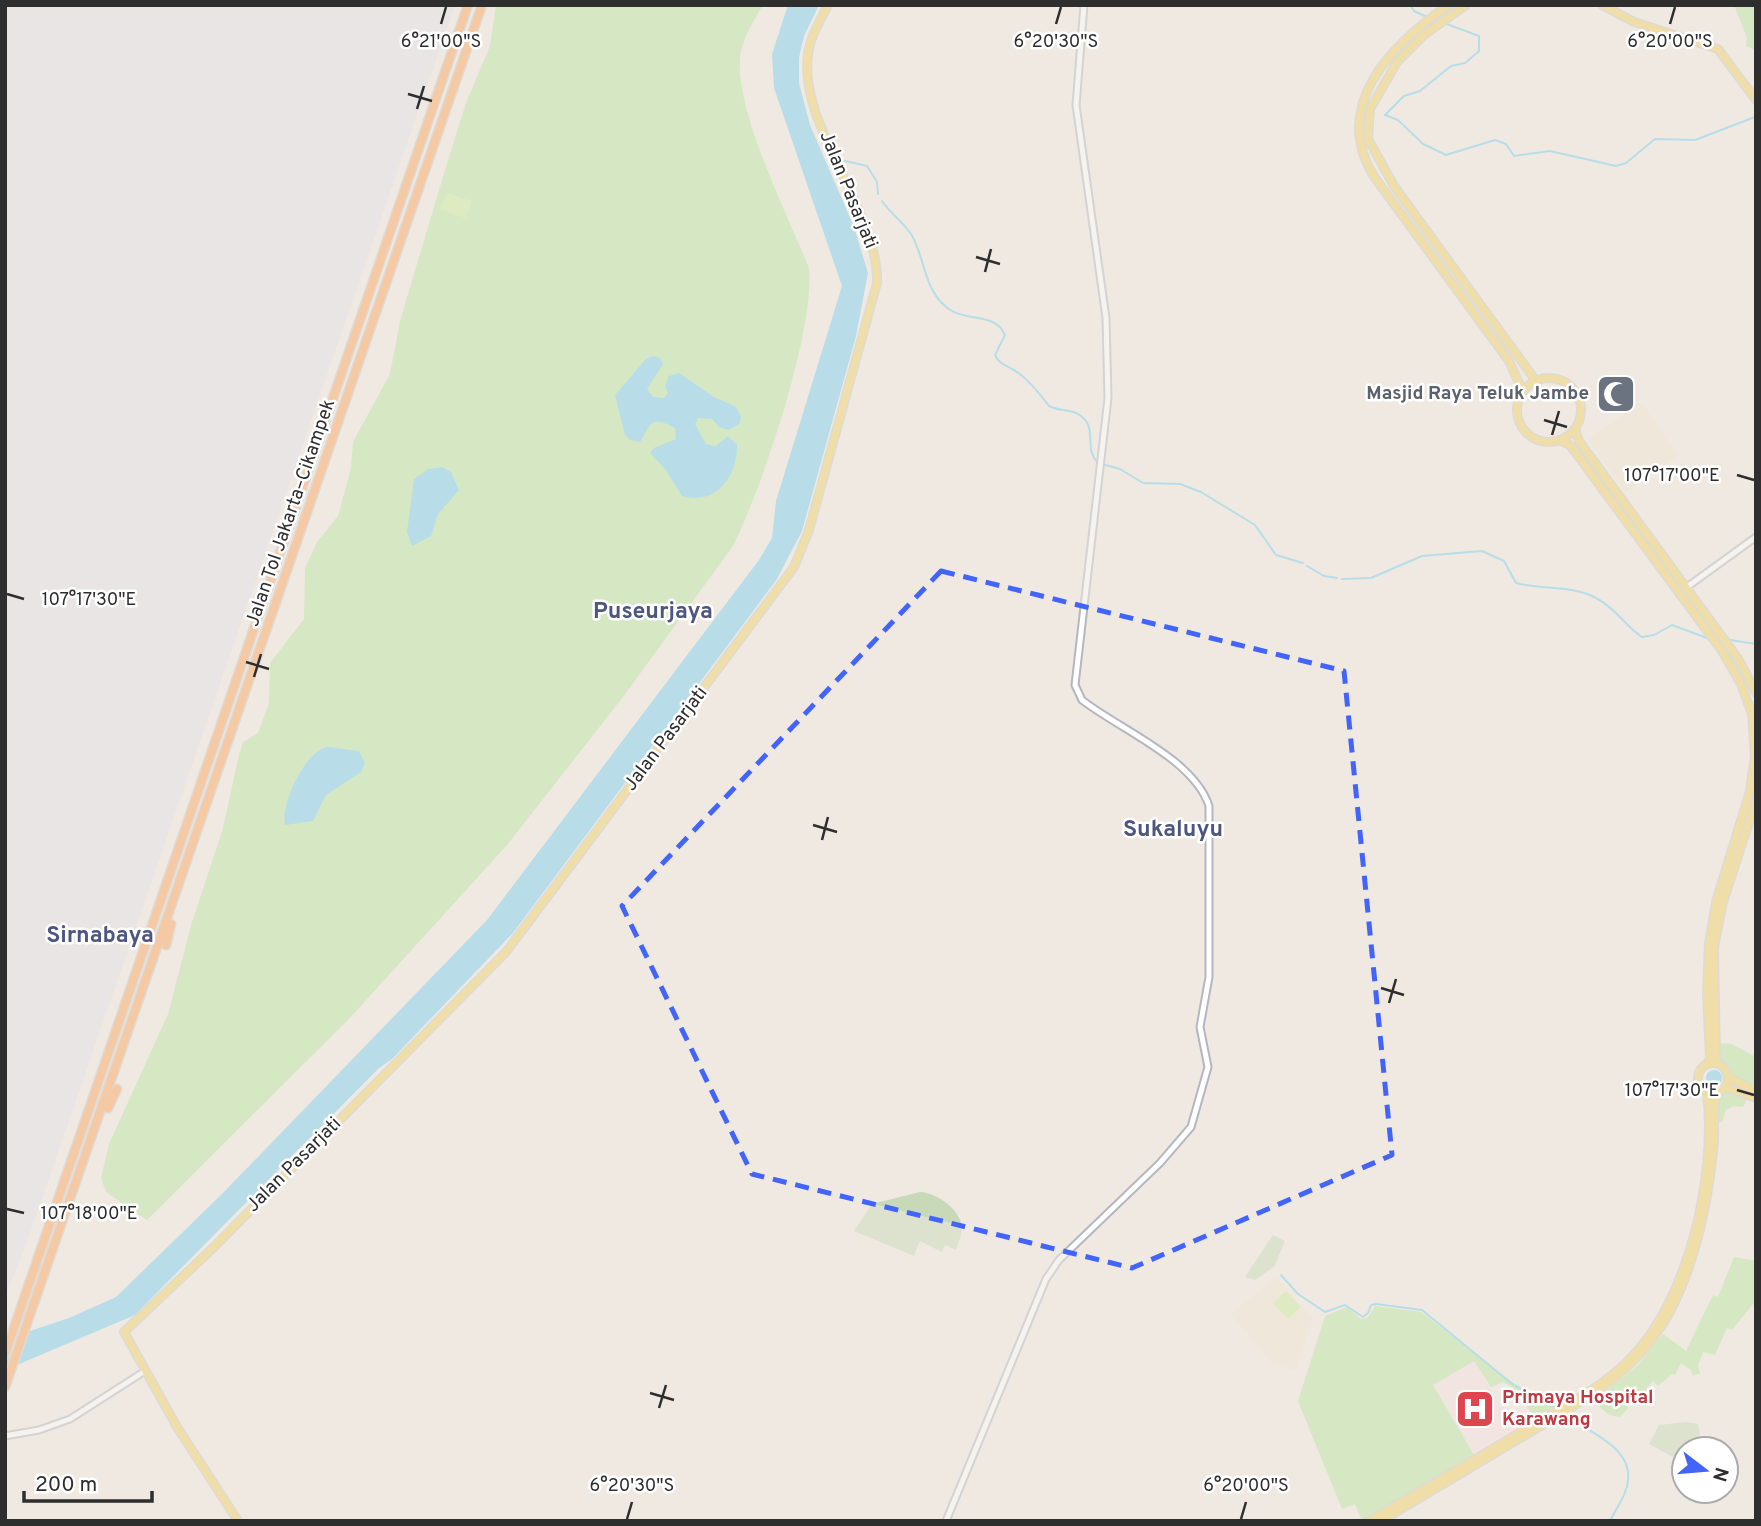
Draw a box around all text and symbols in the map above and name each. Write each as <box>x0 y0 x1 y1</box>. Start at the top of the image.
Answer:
text: 6°21'00"S <box>401 31 481 54</box>
text: 6°20'30"S <box>1014 31 1098 54</box>
text: 6°20'00"S <box>1627 31 1713 54</box>
street label: Jalan Pasarjati <box>814 128 882 252</box>
mosque icon: Masjid Raya Teluk Jambe <box>1595 373 1637 415</box>
place label: Masjid Raya Teluk Jambe <box>1366 382 1589 406</box>
street label: Jalan Tol Jakarta–Cikampek <box>241 396 341 630</box>
text: 107°17'00"E <box>1624 465 1720 488</box>
text: 107°17'30"E <box>42 589 136 612</box>
district label: Puseurjaya <box>593 598 713 627</box>
street label: Jalan Pasarjati <box>619 682 713 796</box>
district label: Sukaluyu <box>1123 816 1223 845</box>
district label: Sirnabaya <box>46 922 154 951</box>
text: 107°17'30"E <box>1625 1080 1719 1103</box>
street label: Jalan Pasarjati <box>241 1112 347 1218</box>
text: 107°18'00"E <box>40 1203 138 1226</box>
place label: Primaya Hospital Karawang <box>1502 1386 1654 1432</box>
hospital icon: Primaya Hospital Karawang <box>1454 1388 1496 1430</box>
north arrow <box>1670 1435 1740 1505</box>
scale bar <box>24 1460 152 1504</box>
text: N <box>1706 1464 1733 1484</box>
text: 200 m <box>35 1472 97 1499</box>
text: 6°20'30"S <box>590 1475 674 1498</box>
text: 6°20'00"S <box>1203 1475 1289 1498</box>

